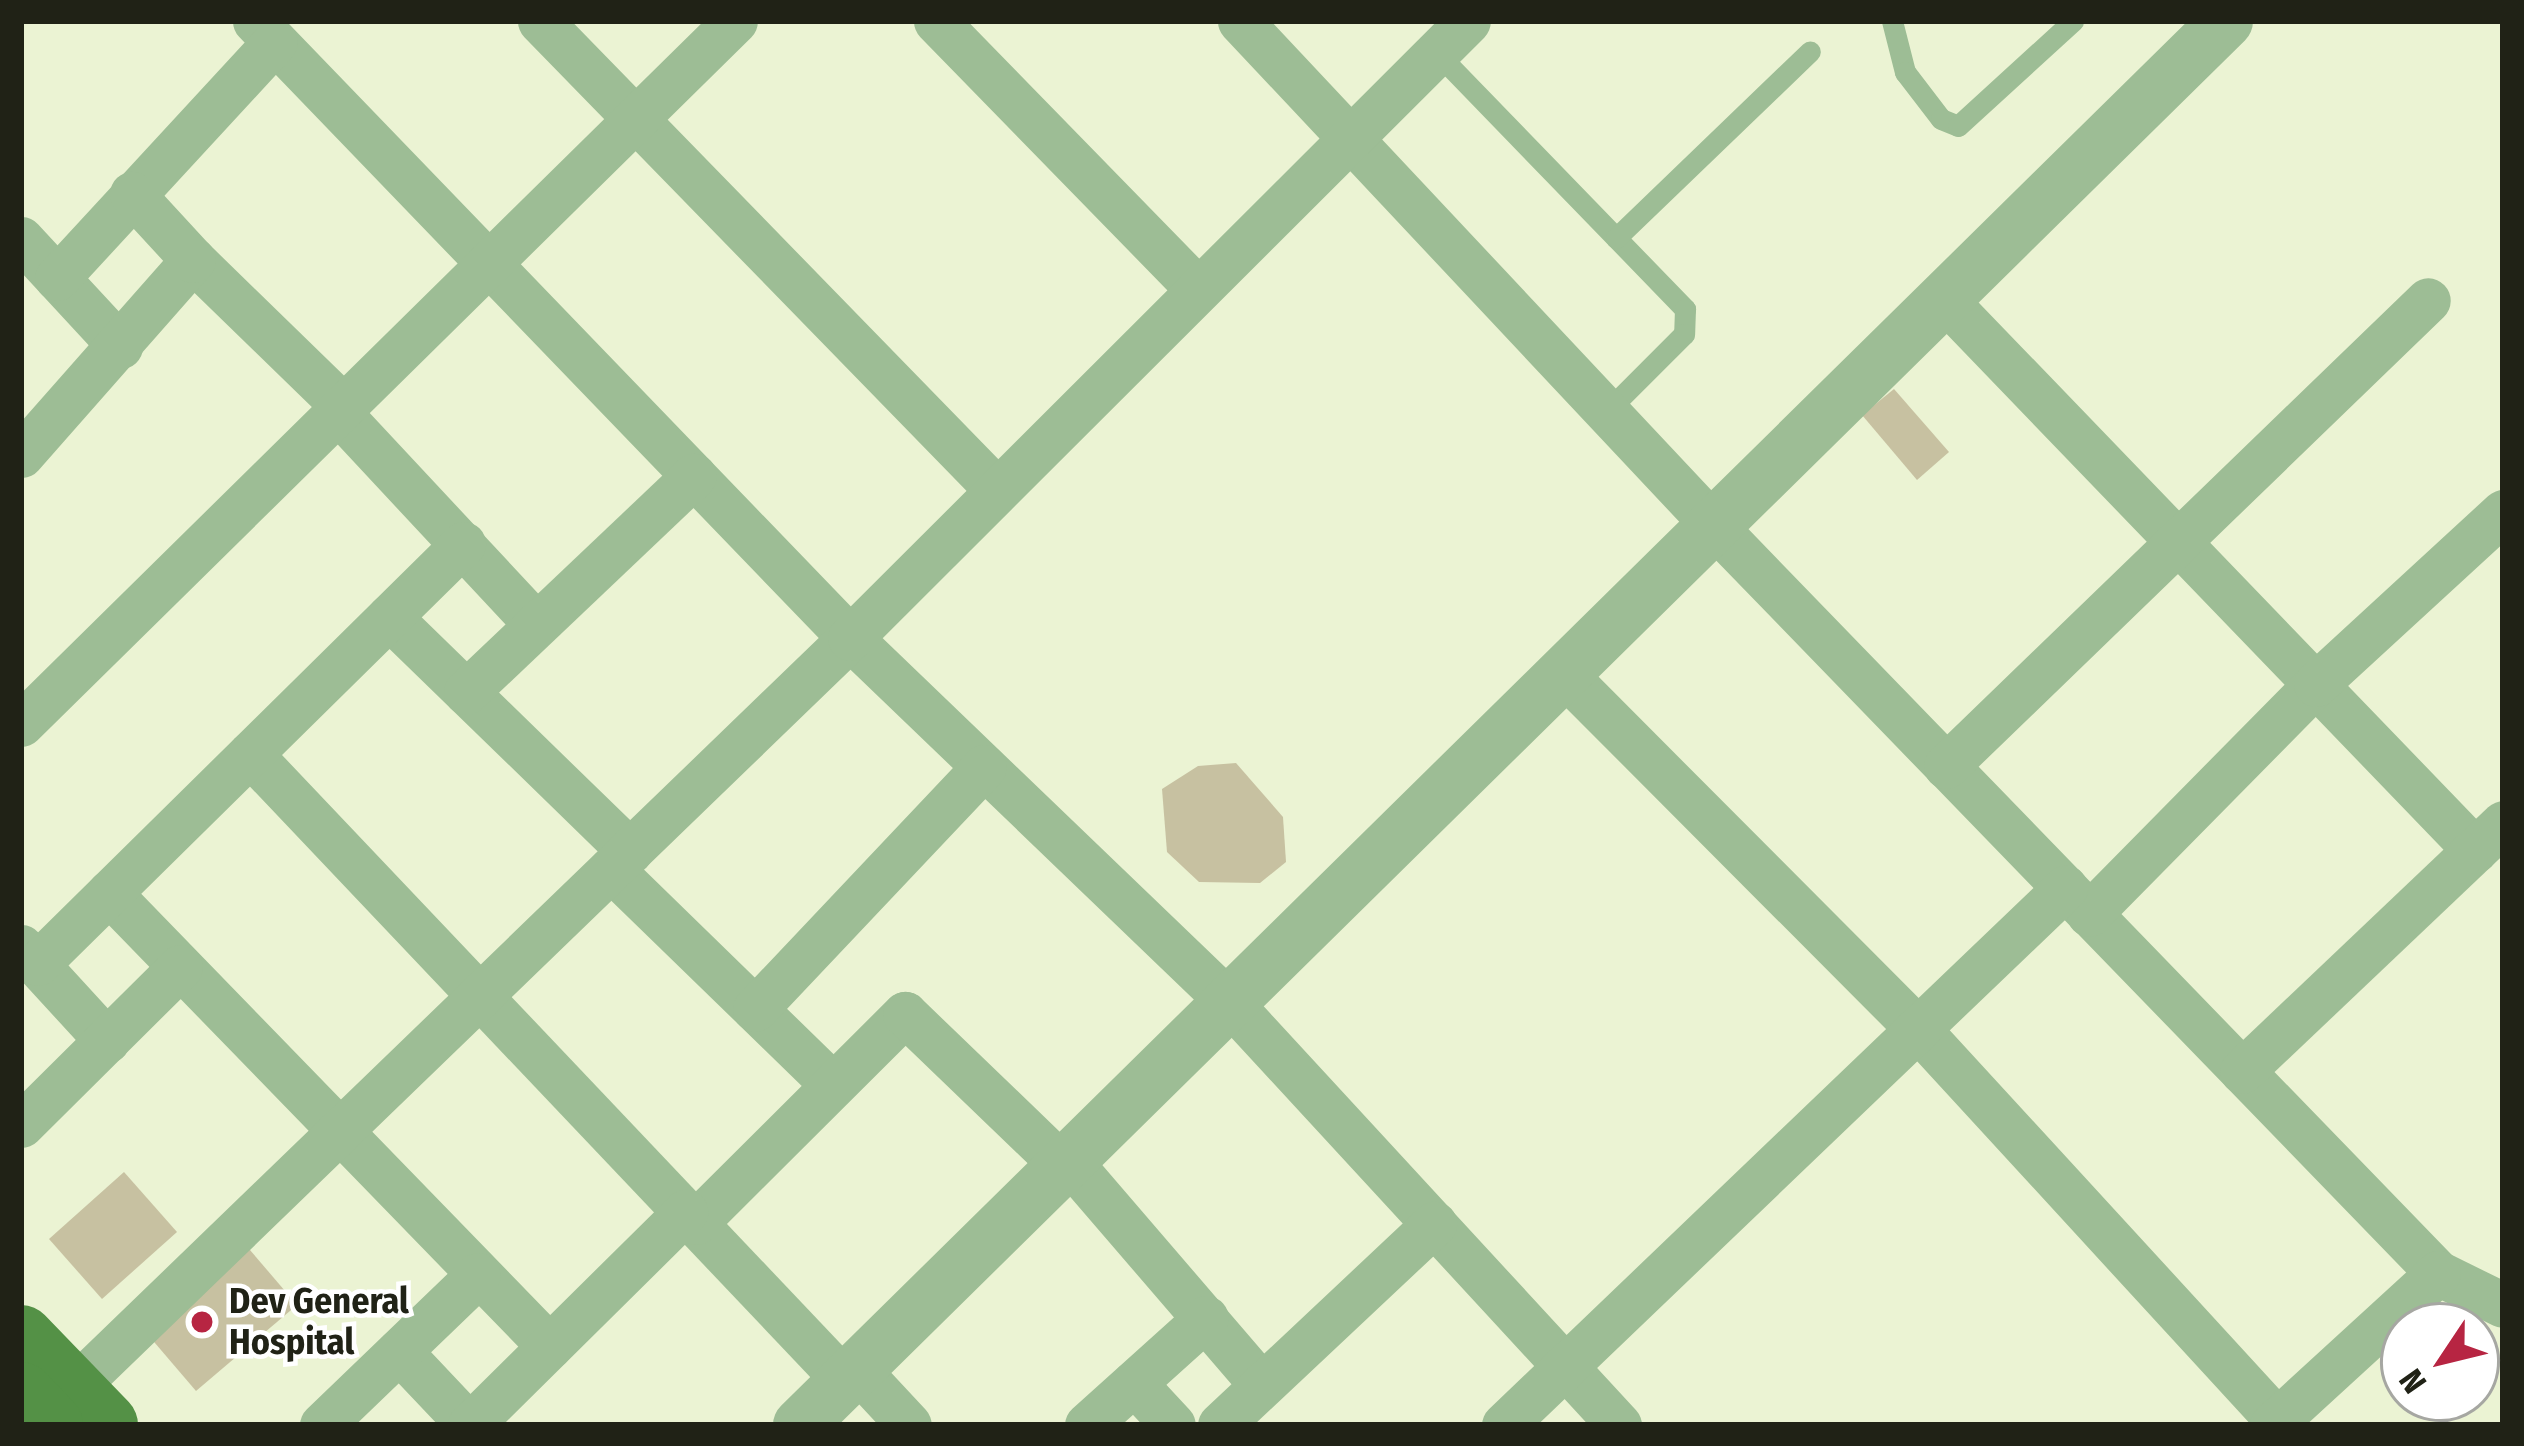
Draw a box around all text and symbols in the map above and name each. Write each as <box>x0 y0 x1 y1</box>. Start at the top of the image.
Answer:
place label: Dev General Hospital <box>229 1279 409 1364</box>
north arrow <box>2380 1302 2500 1422</box>
marker: Dev General Hospital <box>186 1306 218 1338</box>
text: N <box>2391 1361 2435 1401</box>

